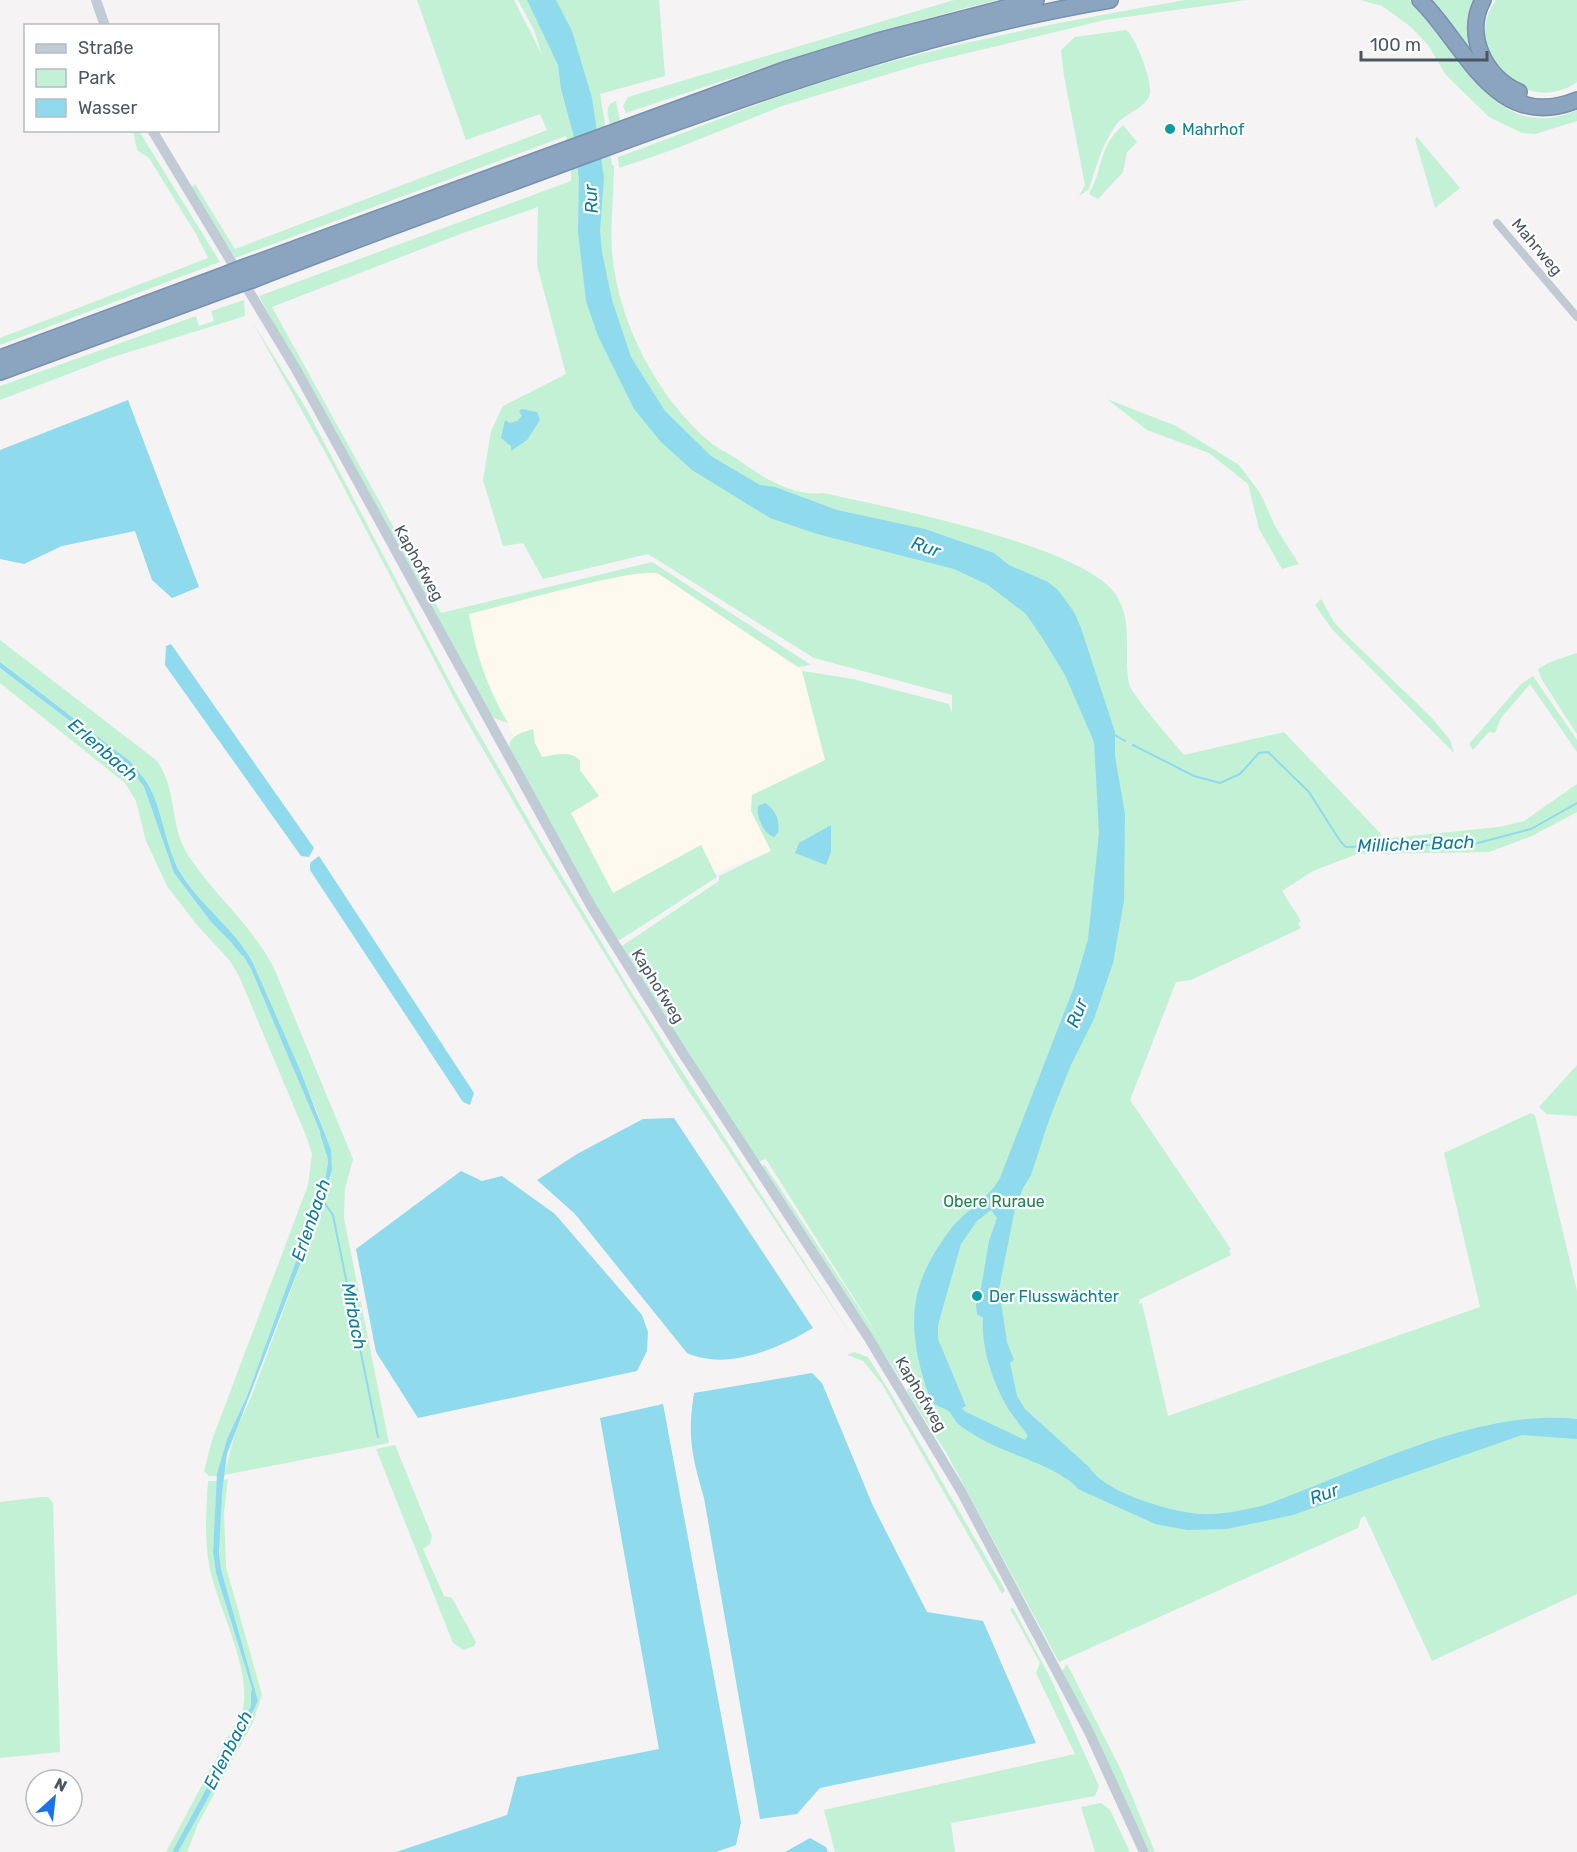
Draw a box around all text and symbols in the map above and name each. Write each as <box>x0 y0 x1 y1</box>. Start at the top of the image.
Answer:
legend <box>24 24 219 132</box>
scale bar <box>1361 24 1487 62</box>
text: 100 m <box>1370 34 1421 56</box>
text: Straße <box>78 37 134 59</box>
text: Park <box>78 67 116 89</box>
text: Wasser <box>78 97 137 119</box>
place label: Mahrhof <box>1182 120 1245 139</box>
marker: Mahrhof <box>1163 122 1177 136</box>
water label: Rur <box>579 182 603 214</box>
street label: Mahrweg <box>1508 215 1566 279</box>
street label: Kaphofweg <box>390 522 448 604</box>
water label: Rur <box>908 532 945 563</box>
water label: Erlenbach <box>64 714 142 786</box>
water label: Millicher Bach <box>1357 831 1475 857</box>
street label: Kaphofweg <box>628 945 688 1027</box>
water label: Rur <box>1061 994 1093 1031</box>
water label: Erlenbach <box>287 1176 335 1264</box>
park label: Obere Ruraue <box>943 1192 1045 1211</box>
water label: Mirbach <box>337 1281 371 1351</box>
place label: Der Flusswächter <box>989 1287 1119 1306</box>
marker: Der Flusswächter <box>970 1289 984 1303</box>
street label: Kaphofweg <box>891 1353 951 1435</box>
water label: Rur <box>1306 1478 1343 1509</box>
water label: Erlenbach <box>199 1707 257 1793</box>
north arrow <box>24 1768 84 1828</box>
text: N <box>51 1774 70 1796</box>

